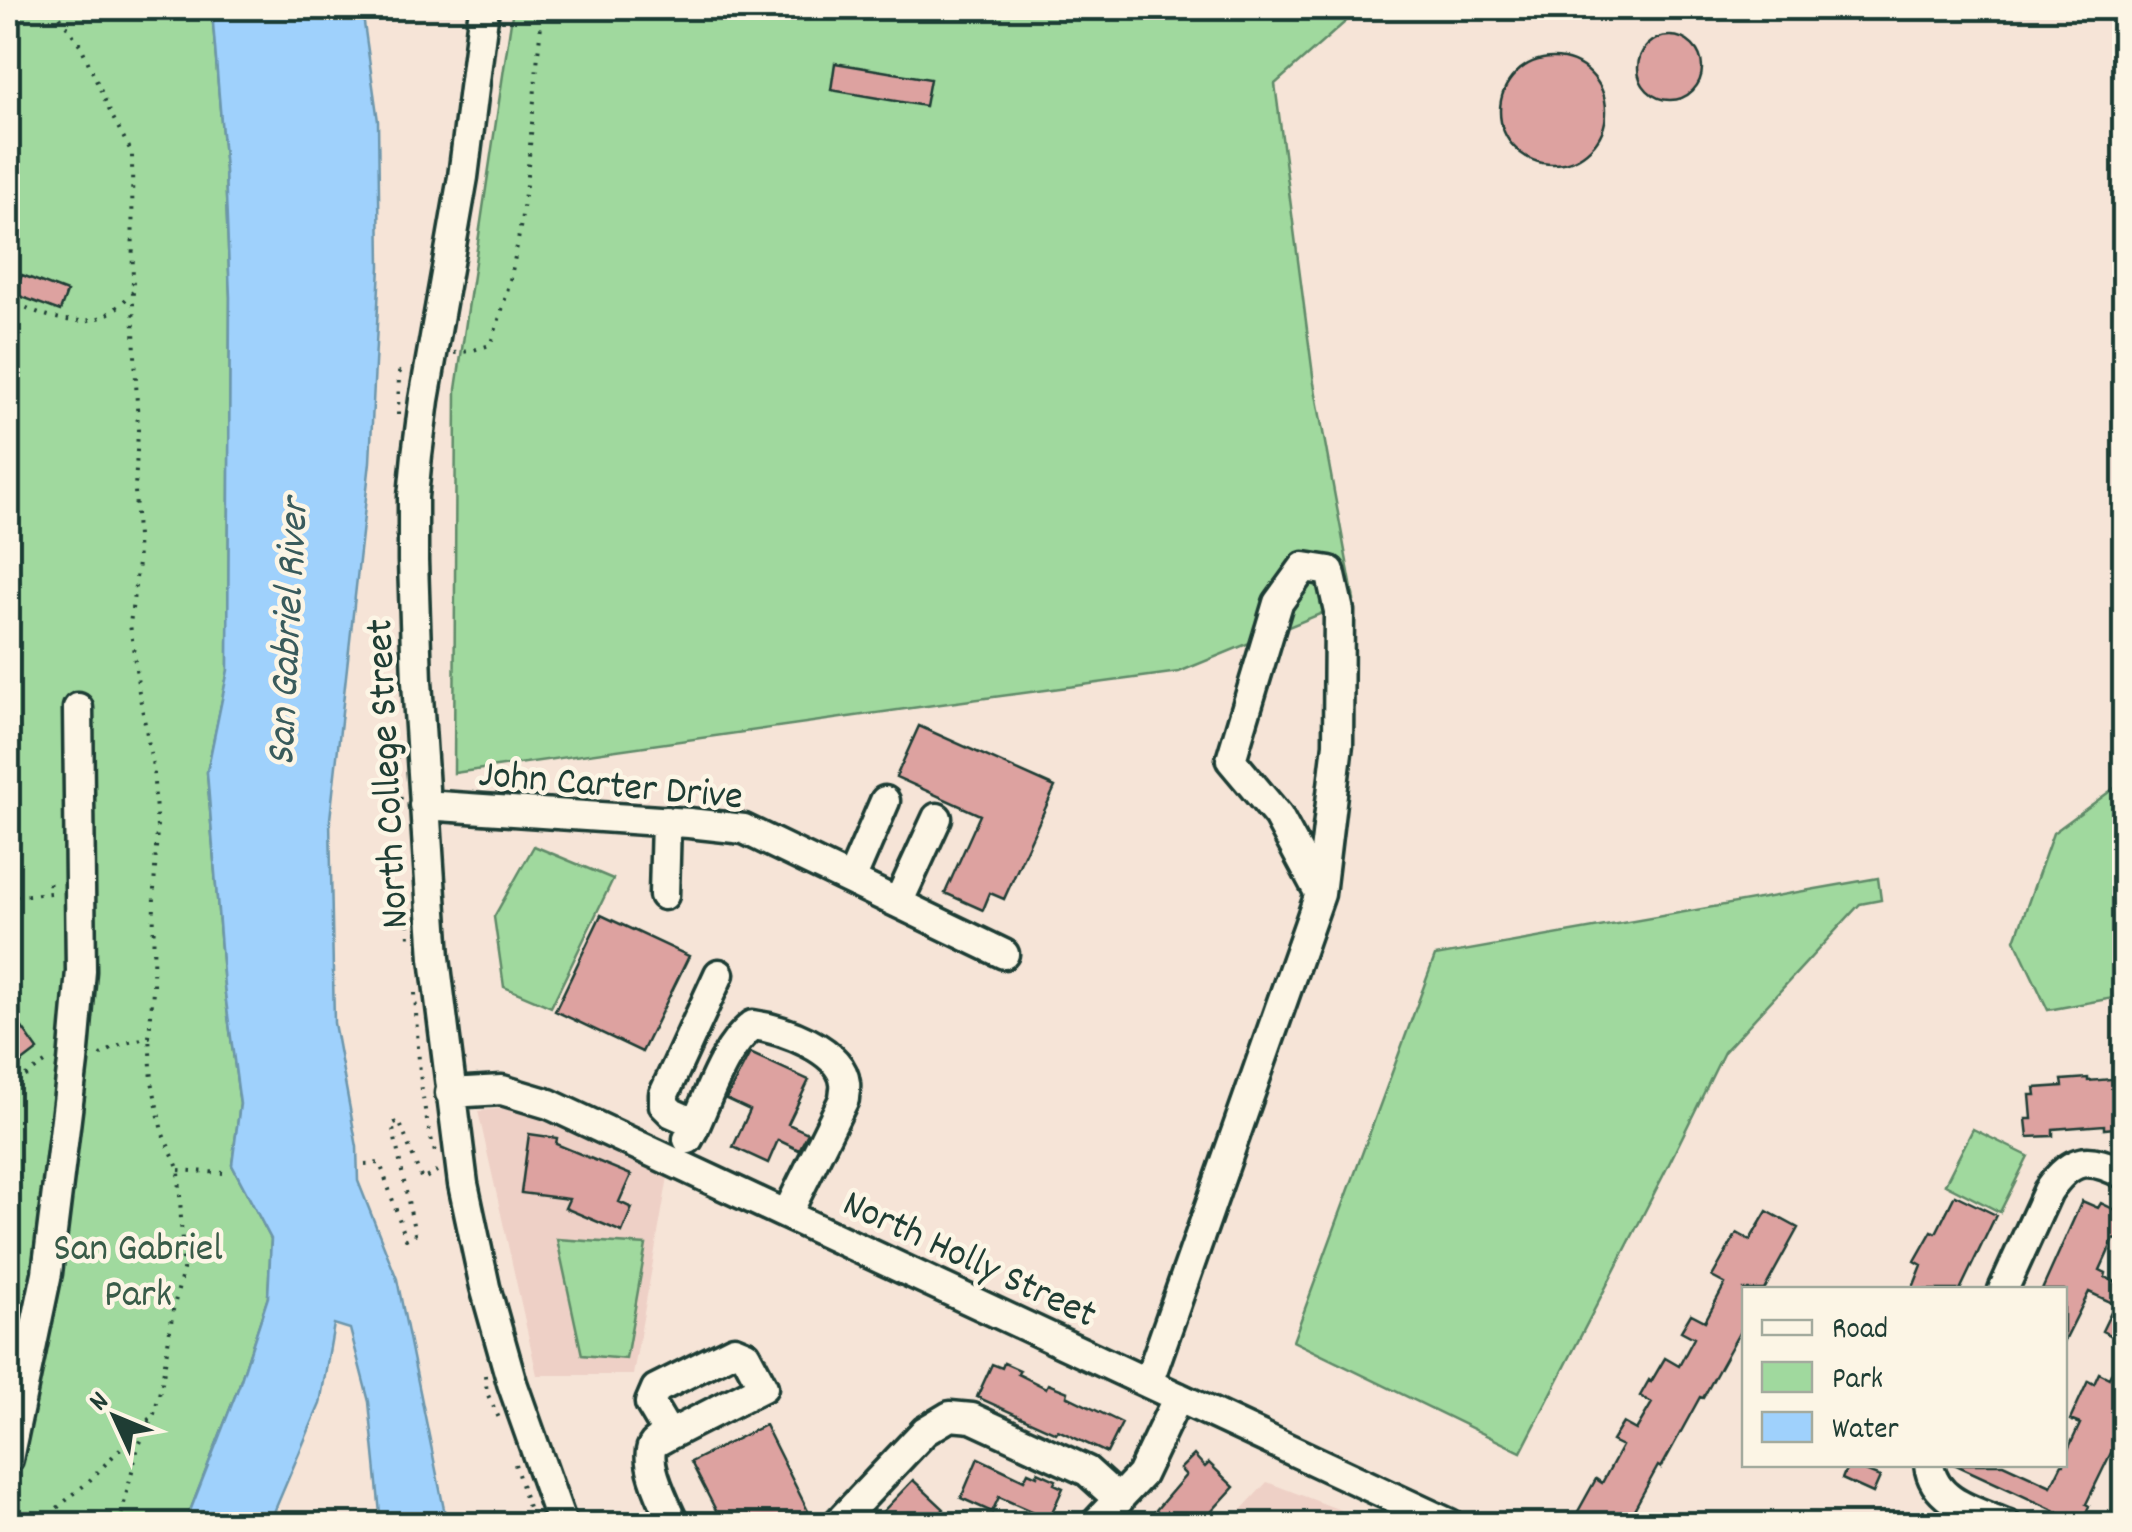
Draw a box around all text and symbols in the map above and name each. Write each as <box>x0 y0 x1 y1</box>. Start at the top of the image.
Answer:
water label: San Gabriel River <box>254 493 328 767</box>
street label: North College Street <box>354 617 427 930</box>
street label: John Carter Drive <box>476 749 745 828</box>
street label: North Holly Street <box>832 1178 1105 1346</box>
park label: San Gabriel Park <box>53 1223 223 1326</box>
legend <box>1742 1287 2067 1467</box>
text: Road <box>1832 1310 1888 1353</box>
text: Park <box>1832 1360 1883 1403</box>
north arrow <box>65 1367 165 1467</box>
text: N <box>81 1384 120 1422</box>
text: Water <box>1832 1410 1899 1453</box>

